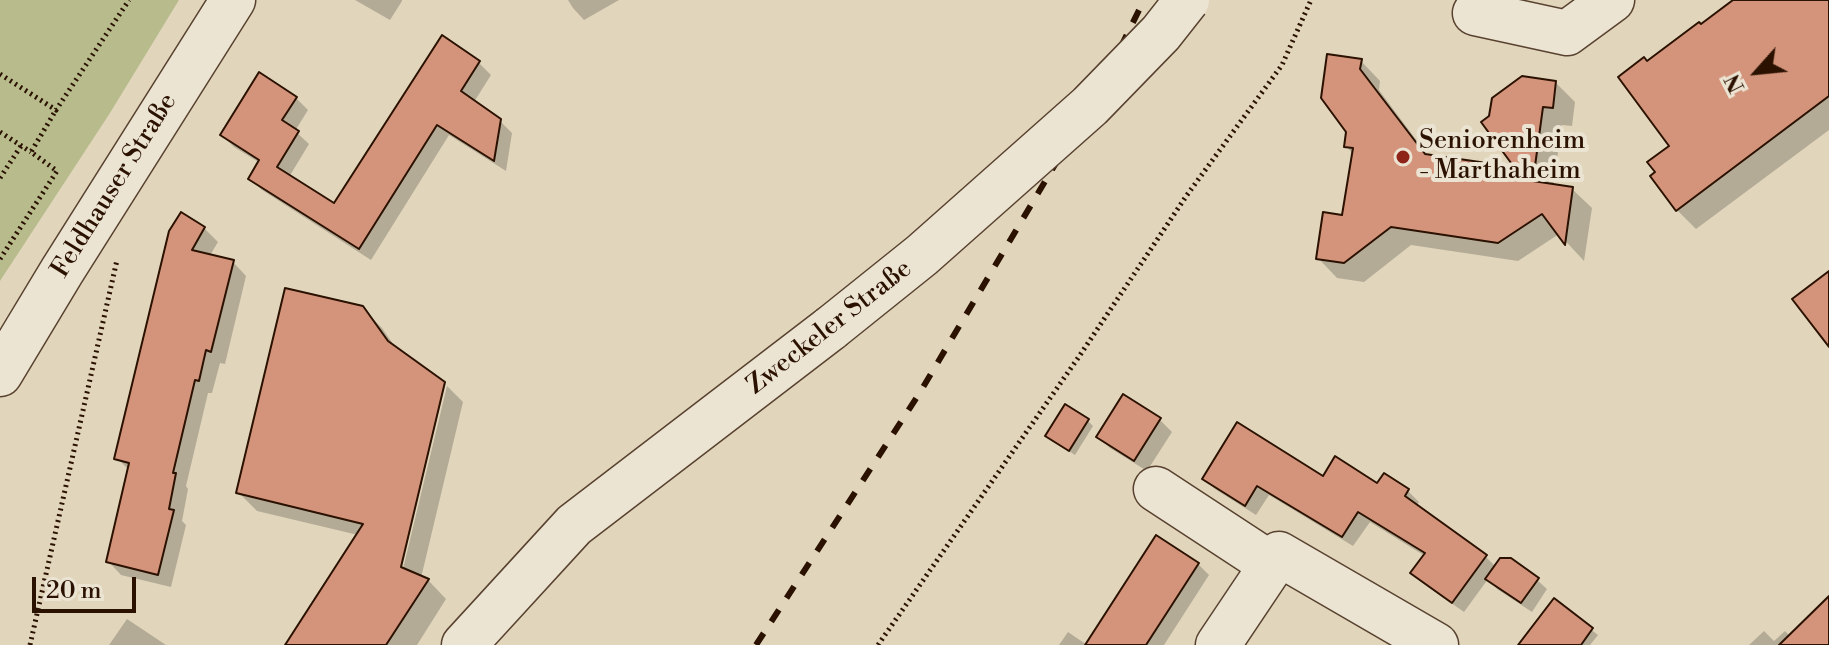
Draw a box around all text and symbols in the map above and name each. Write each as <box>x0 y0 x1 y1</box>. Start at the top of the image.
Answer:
north arrow <box>1717 32 1797 112</box>
text: N <box>1719 69 1751 97</box>
street label: Feldhauser Straße <box>46 88 184 284</box>
place label: Seniorenheim - Marthaheim <box>1419 126 1585 188</box>
marker: Seniorenheim - Marthaheim <box>1394 148 1412 166</box>
street label: Zweckeler Straße <box>741 254 919 402</box>
scale bar <box>36 561 140 611</box>
text: 20 m <box>46 576 102 606</box>

